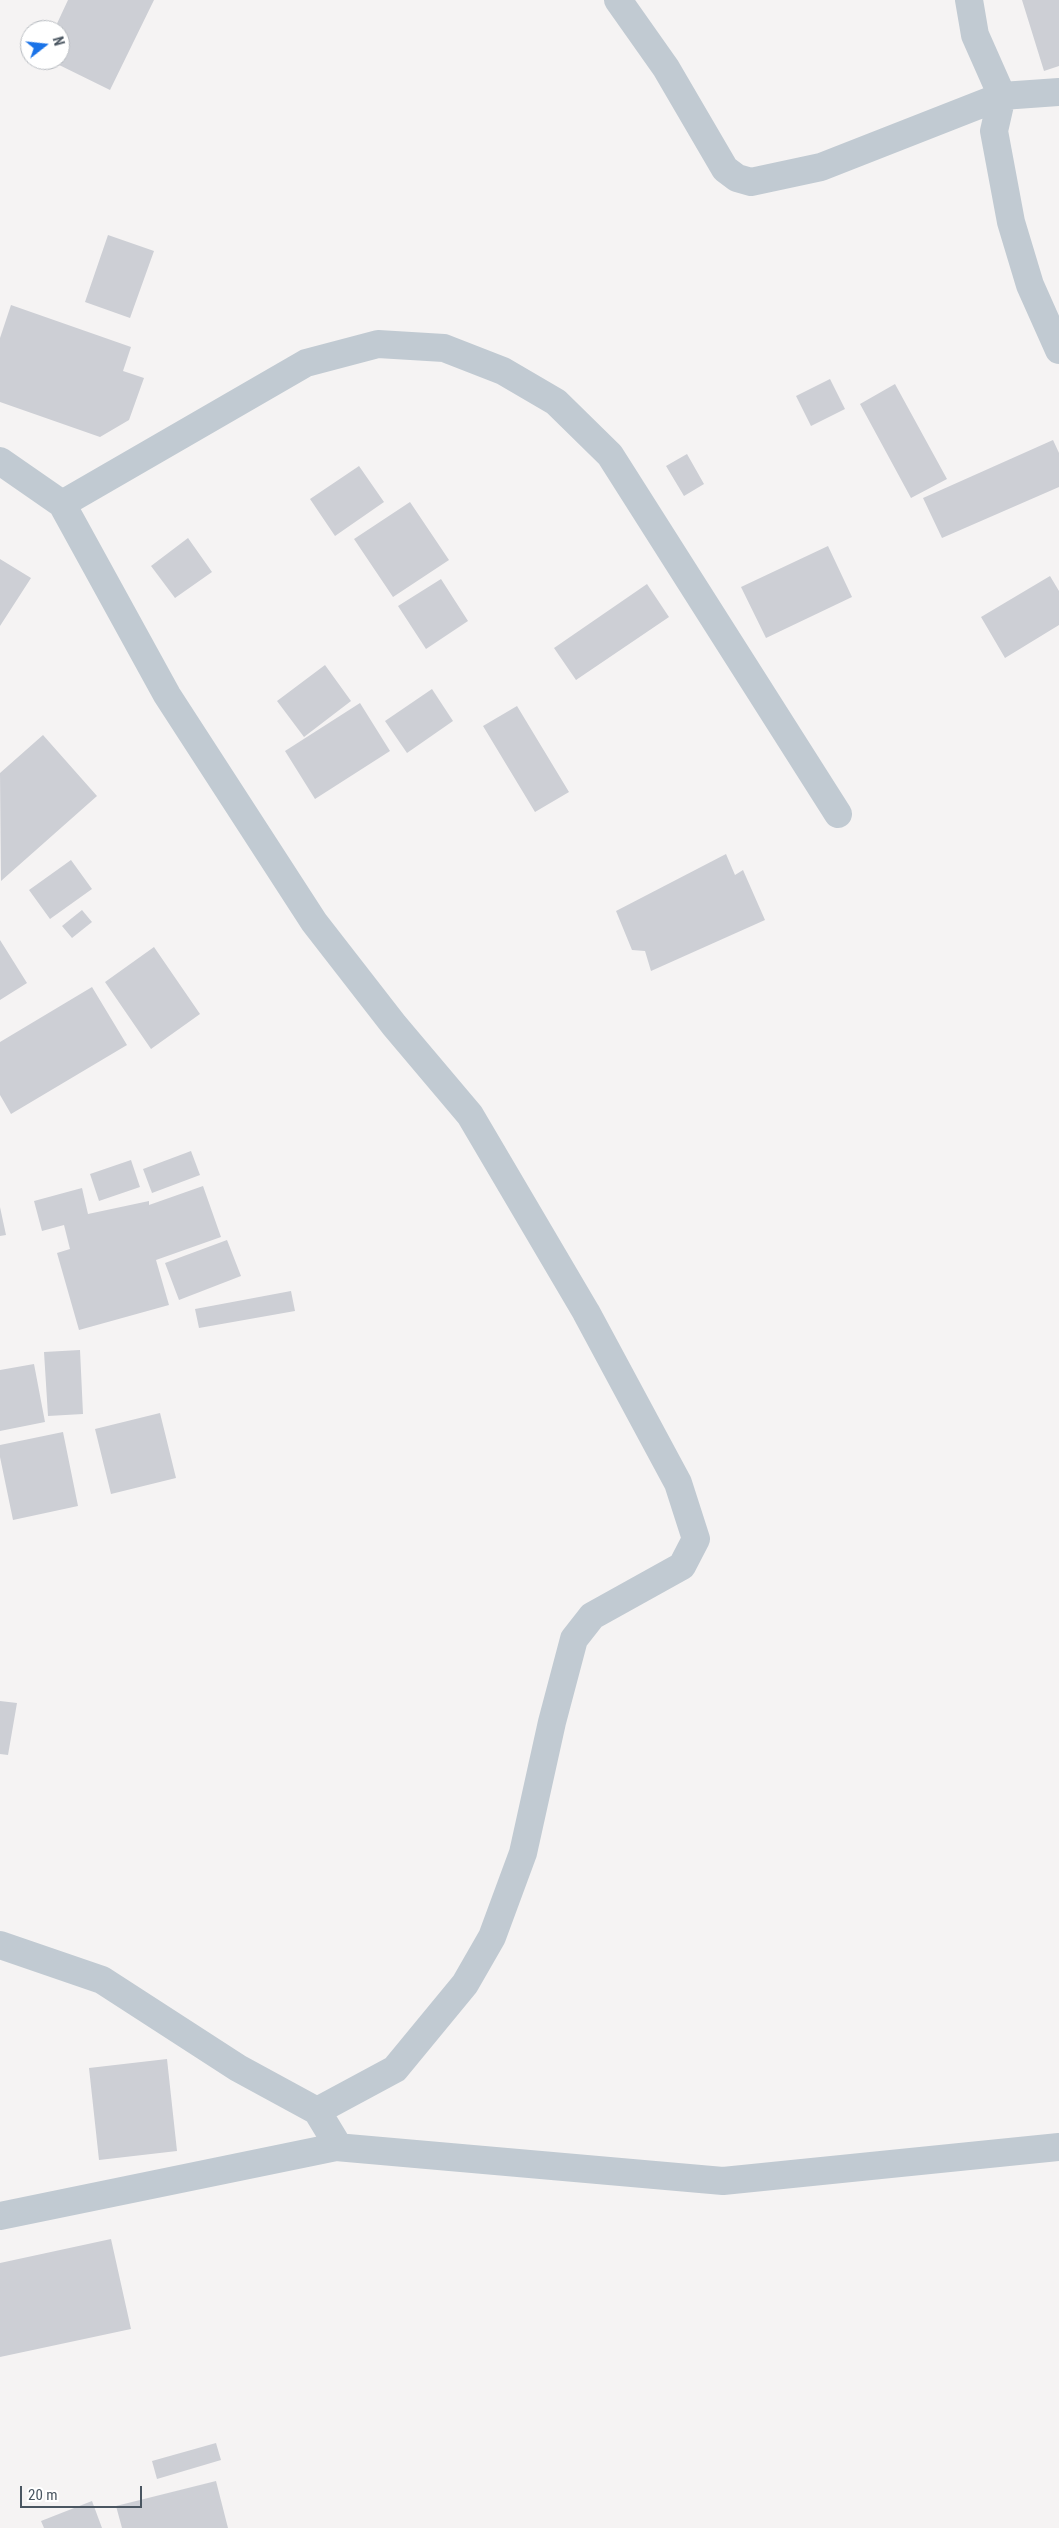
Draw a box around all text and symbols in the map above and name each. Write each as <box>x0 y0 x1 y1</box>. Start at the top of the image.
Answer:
north arrow <box>20 20 70 70</box>
text: N <box>50 35 67 47</box>
scale bar <box>22 2476 145 2508</box>
text: 20 m <box>28 2486 58 2504</box>

